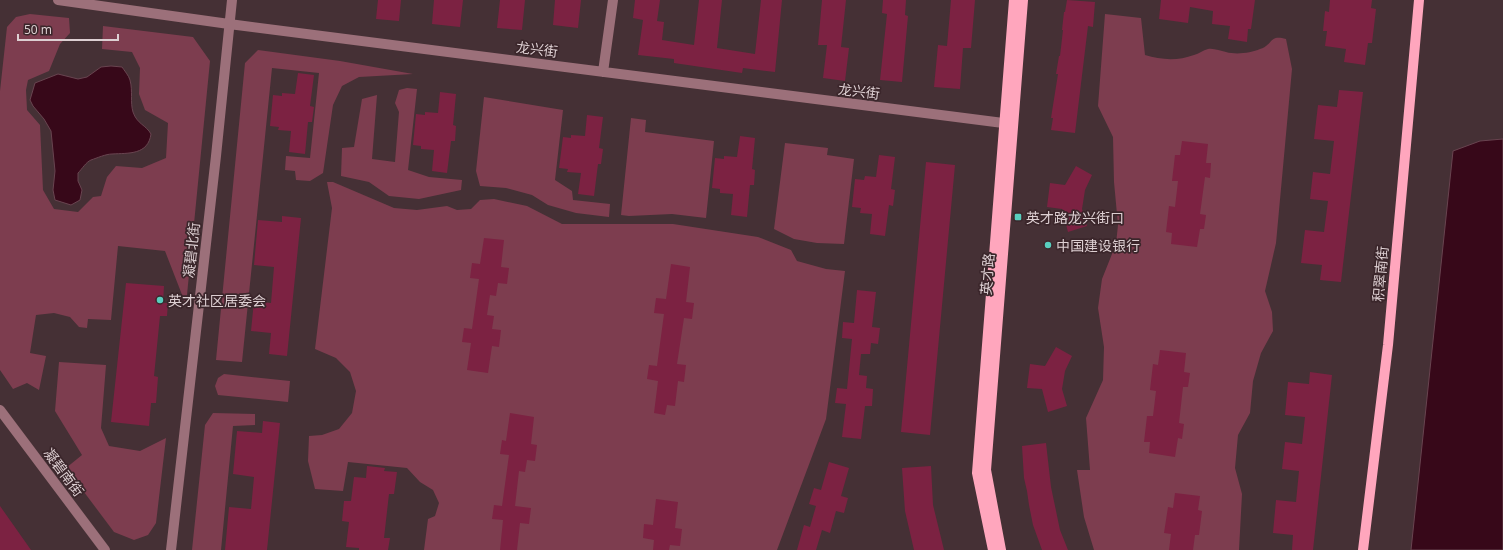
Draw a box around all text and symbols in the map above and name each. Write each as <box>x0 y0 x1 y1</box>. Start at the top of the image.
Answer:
scale bar <box>18 16 118 42</box>
text: 50 m <box>24 21 52 38</box>
street label: 龙兴街 <box>515 37 559 61</box>
street label: 龙兴街 <box>837 79 881 103</box>
place label: 英才路龙兴街口 <box>1026 208 1124 227</box>
marker: 英才路龙兴街口 <box>1013 212 1023 222</box>
street label: 凝碧北街 <box>179 221 203 279</box>
place label: 中国建设银行 <box>1056 236 1140 255</box>
marker: 中国建设银行 <box>1043 240 1053 250</box>
street label: 积翠南街 <box>1368 245 1392 303</box>
street label: 英才路 <box>976 252 998 296</box>
place label: 英才社区居委会 <box>168 291 266 310</box>
marker: 英才社区居委会 <box>155 295 165 305</box>
street label: 凝碧南街 <box>40 444 88 500</box>

